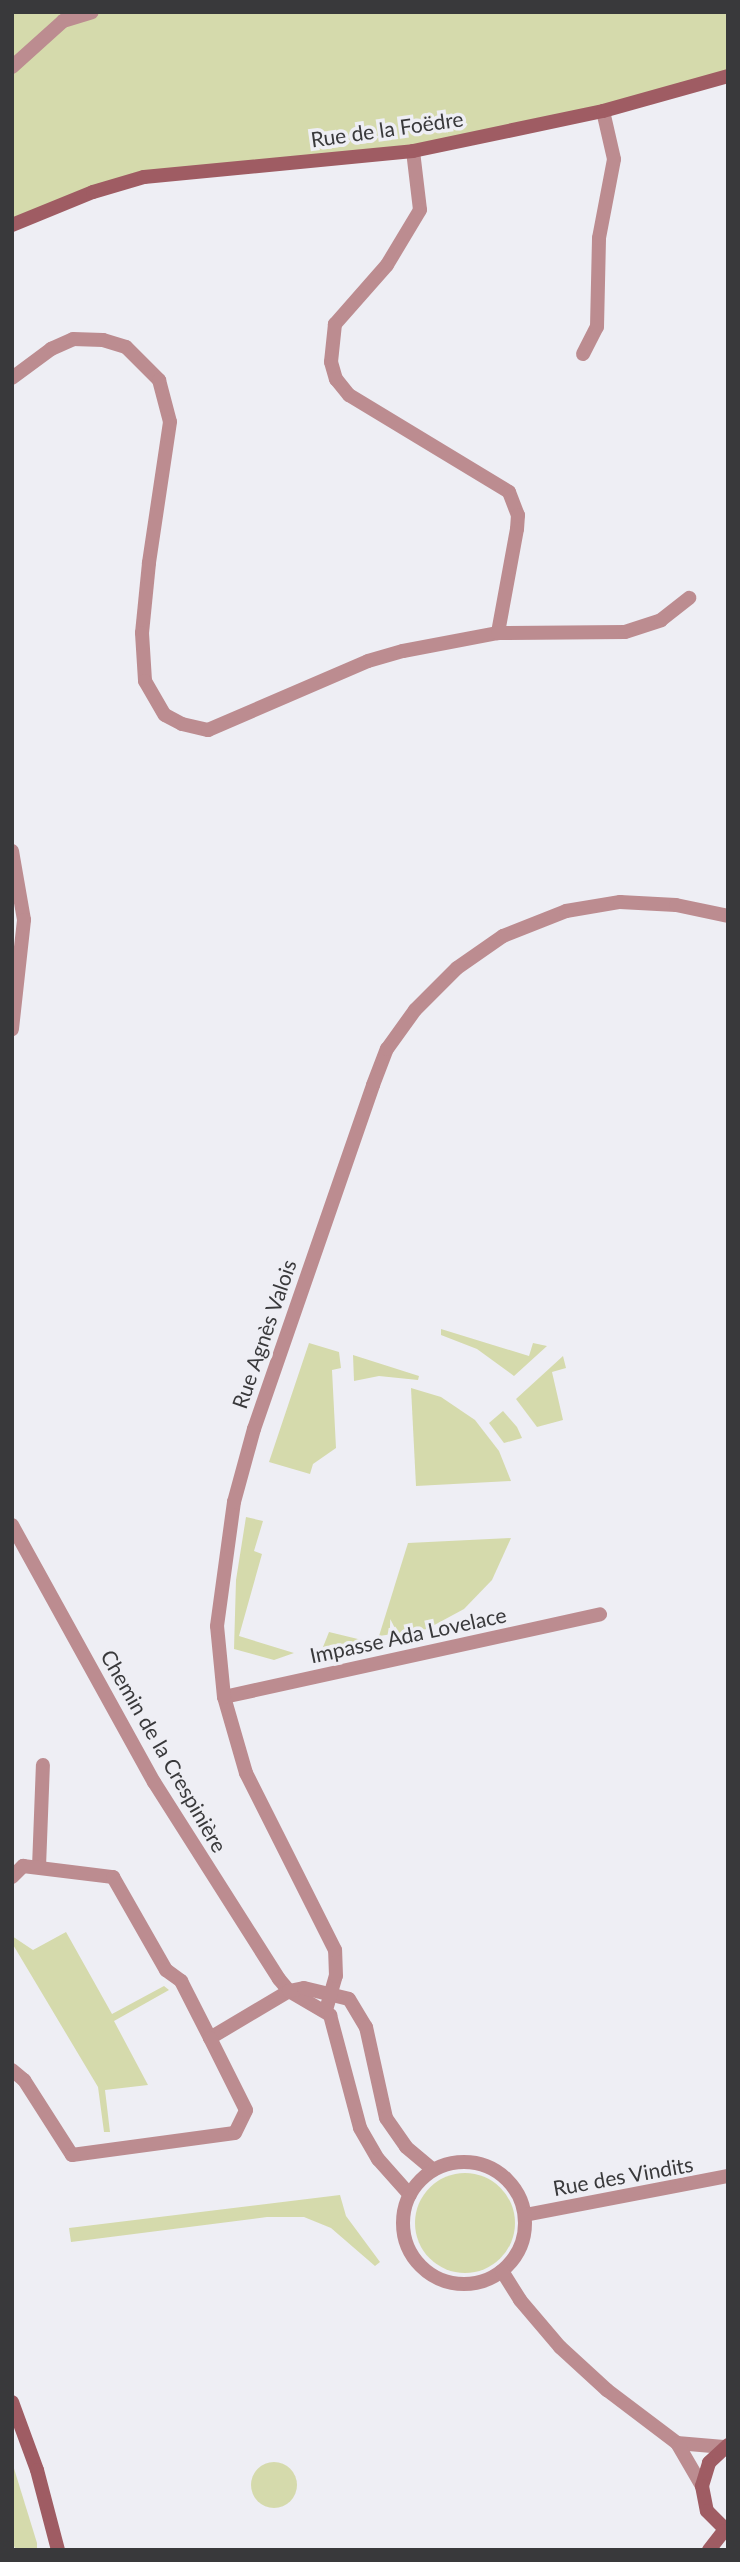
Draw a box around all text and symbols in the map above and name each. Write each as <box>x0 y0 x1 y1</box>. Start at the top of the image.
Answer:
street label: Rue de la Foëdre <box>309 106 465 152</box>
street label: Rue Agnès Valois <box>226 1255 302 1413</box>
street label: Impasse Ada Lovelace <box>307 1602 509 1668</box>
street label: Chemin de la Crespinière <box>96 1645 232 1857</box>
street label: Rue des Vindits <box>551 2151 695 2201</box>

